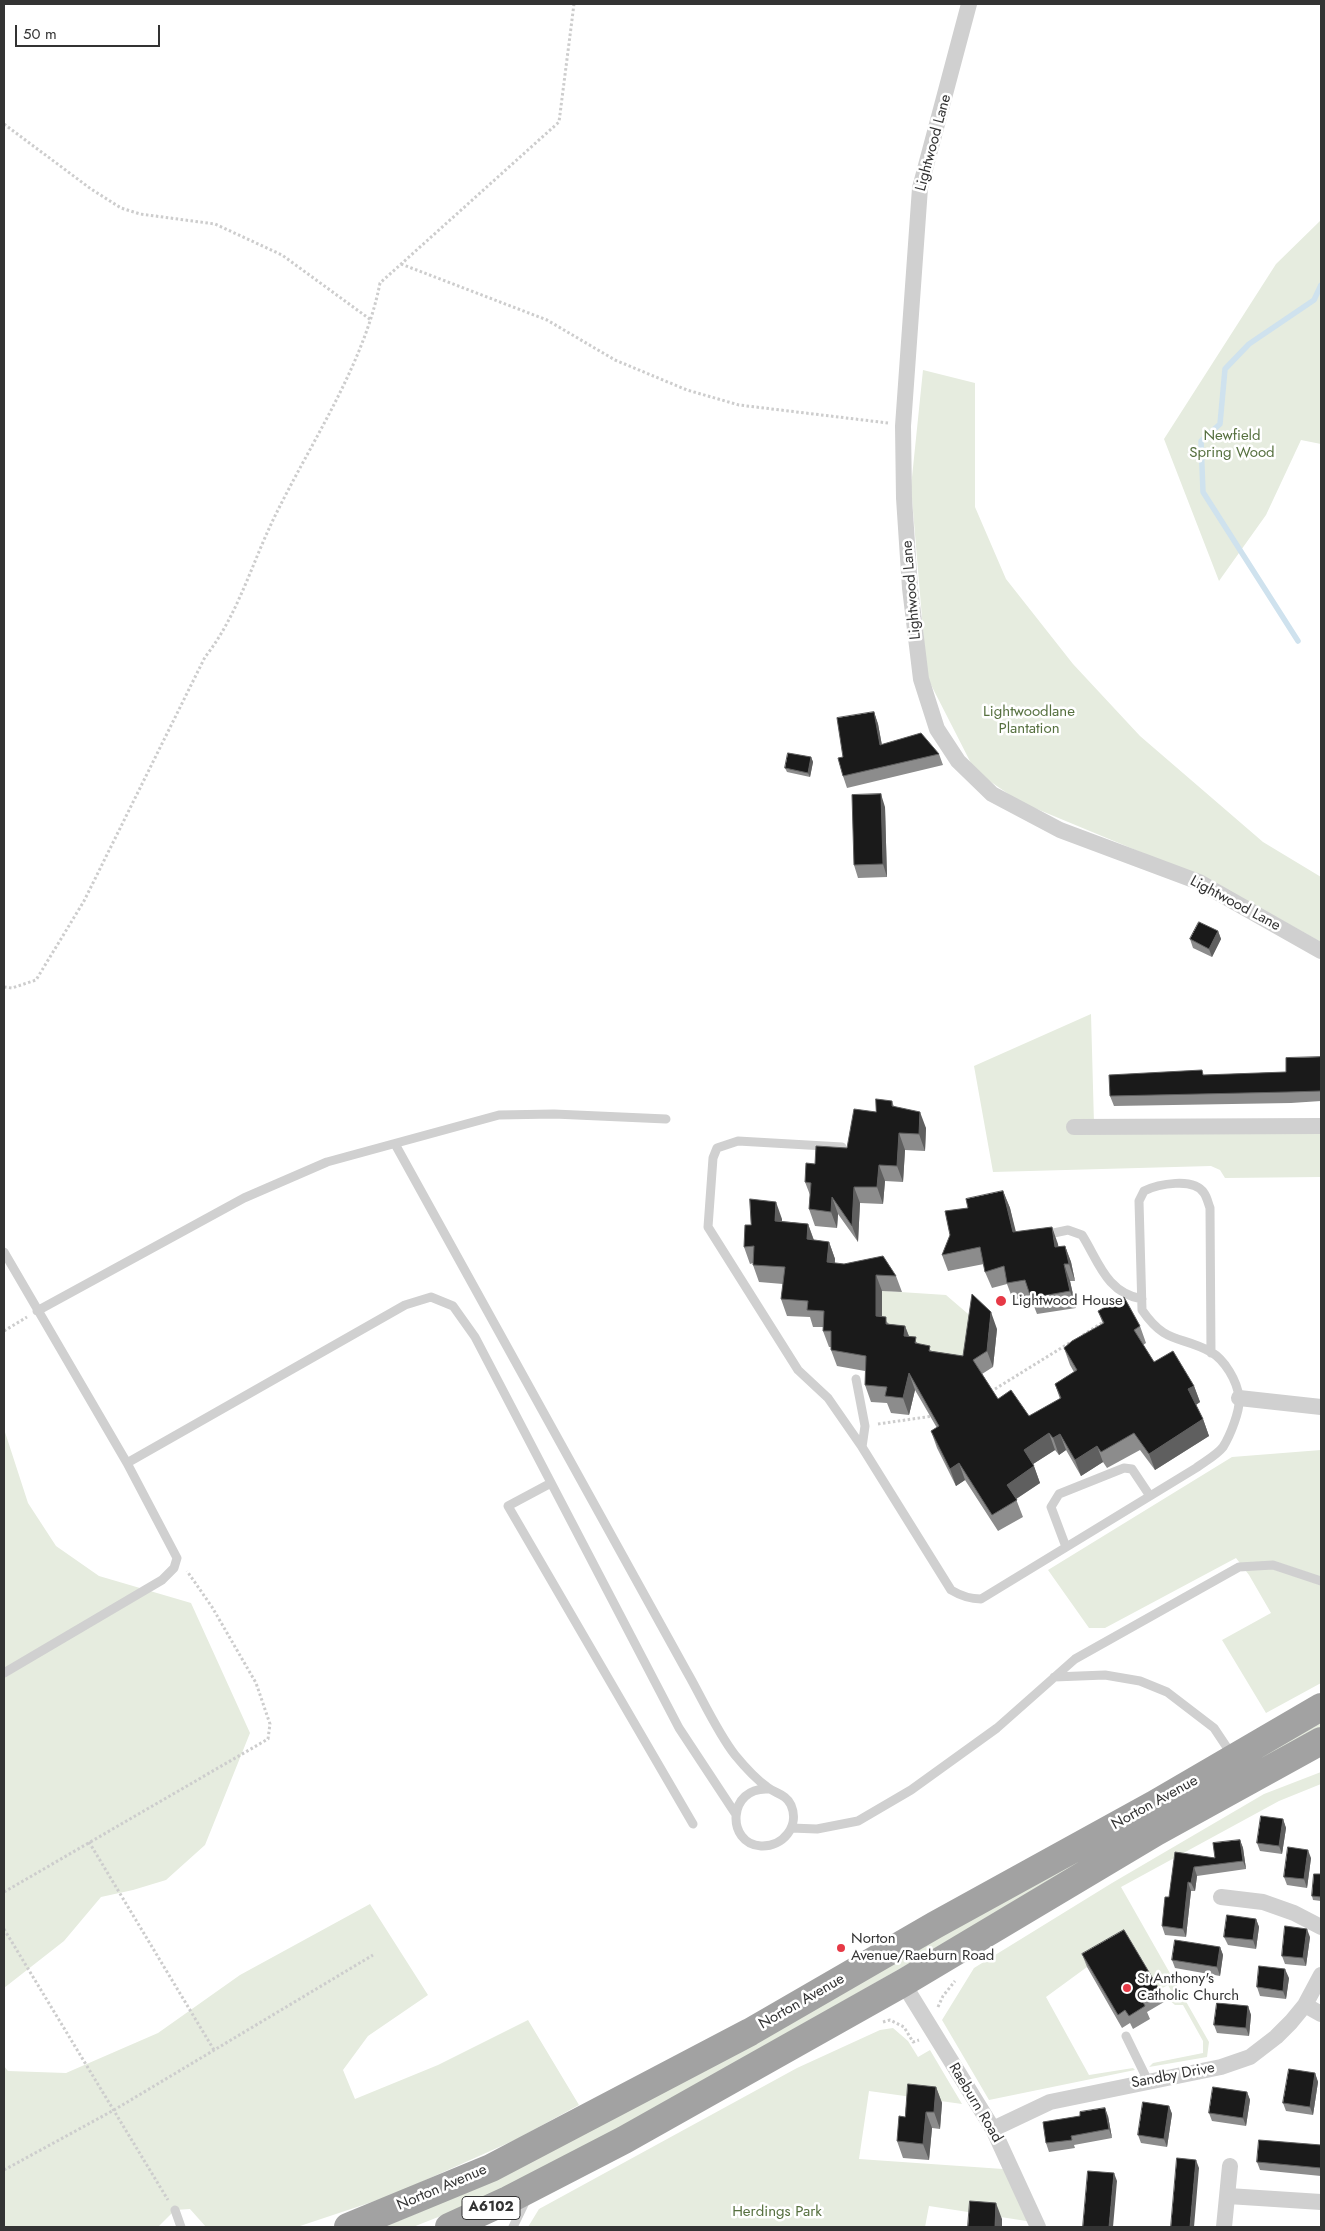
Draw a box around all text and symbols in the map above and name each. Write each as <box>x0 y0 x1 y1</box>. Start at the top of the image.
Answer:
scale bar <box>18 15 162 47</box>
text: 50 m <box>23 23 57 45</box>
street label: Lightwood Lane <box>912 93 956 193</box>
park label: Newfield Spring Wood <box>1189 427 1275 462</box>
street label: Lightwood Lane <box>899 540 925 640</box>
park label: Lightwoodlane Plantation <box>983 703 1075 738</box>
street label: Lightwood Lane <box>1187 873 1283 935</box>
place label: Lightwood House <box>1012 1292 1123 1310</box>
marker: Lightwood House <box>994 1294 1008 1308</box>
street label: Norton Avenue <box>1109 1772 1201 1834</box>
place label: Norton Avenue/Raeburn Road <box>851 1930 994 1965</box>
marker: Norton Avenue/Raeburn Road <box>835 1942 847 1954</box>
street label: Norton Avenue <box>756 1970 848 2034</box>
place label: St Anthony's Catholic Church <box>1137 1970 1239 2005</box>
marker: St Anthony's Catholic Church <box>1121 1982 1133 1994</box>
street label: Sandby Drive <box>1130 2059 1216 2093</box>
street label: Raeburn Road <box>944 2060 1006 2146</box>
street label: Norton Avenue <box>394 2161 490 2215</box>
road number: A6102 <box>462 2196 520 2220</box>
park label: Herdings Park <box>732 2203 822 2221</box>

